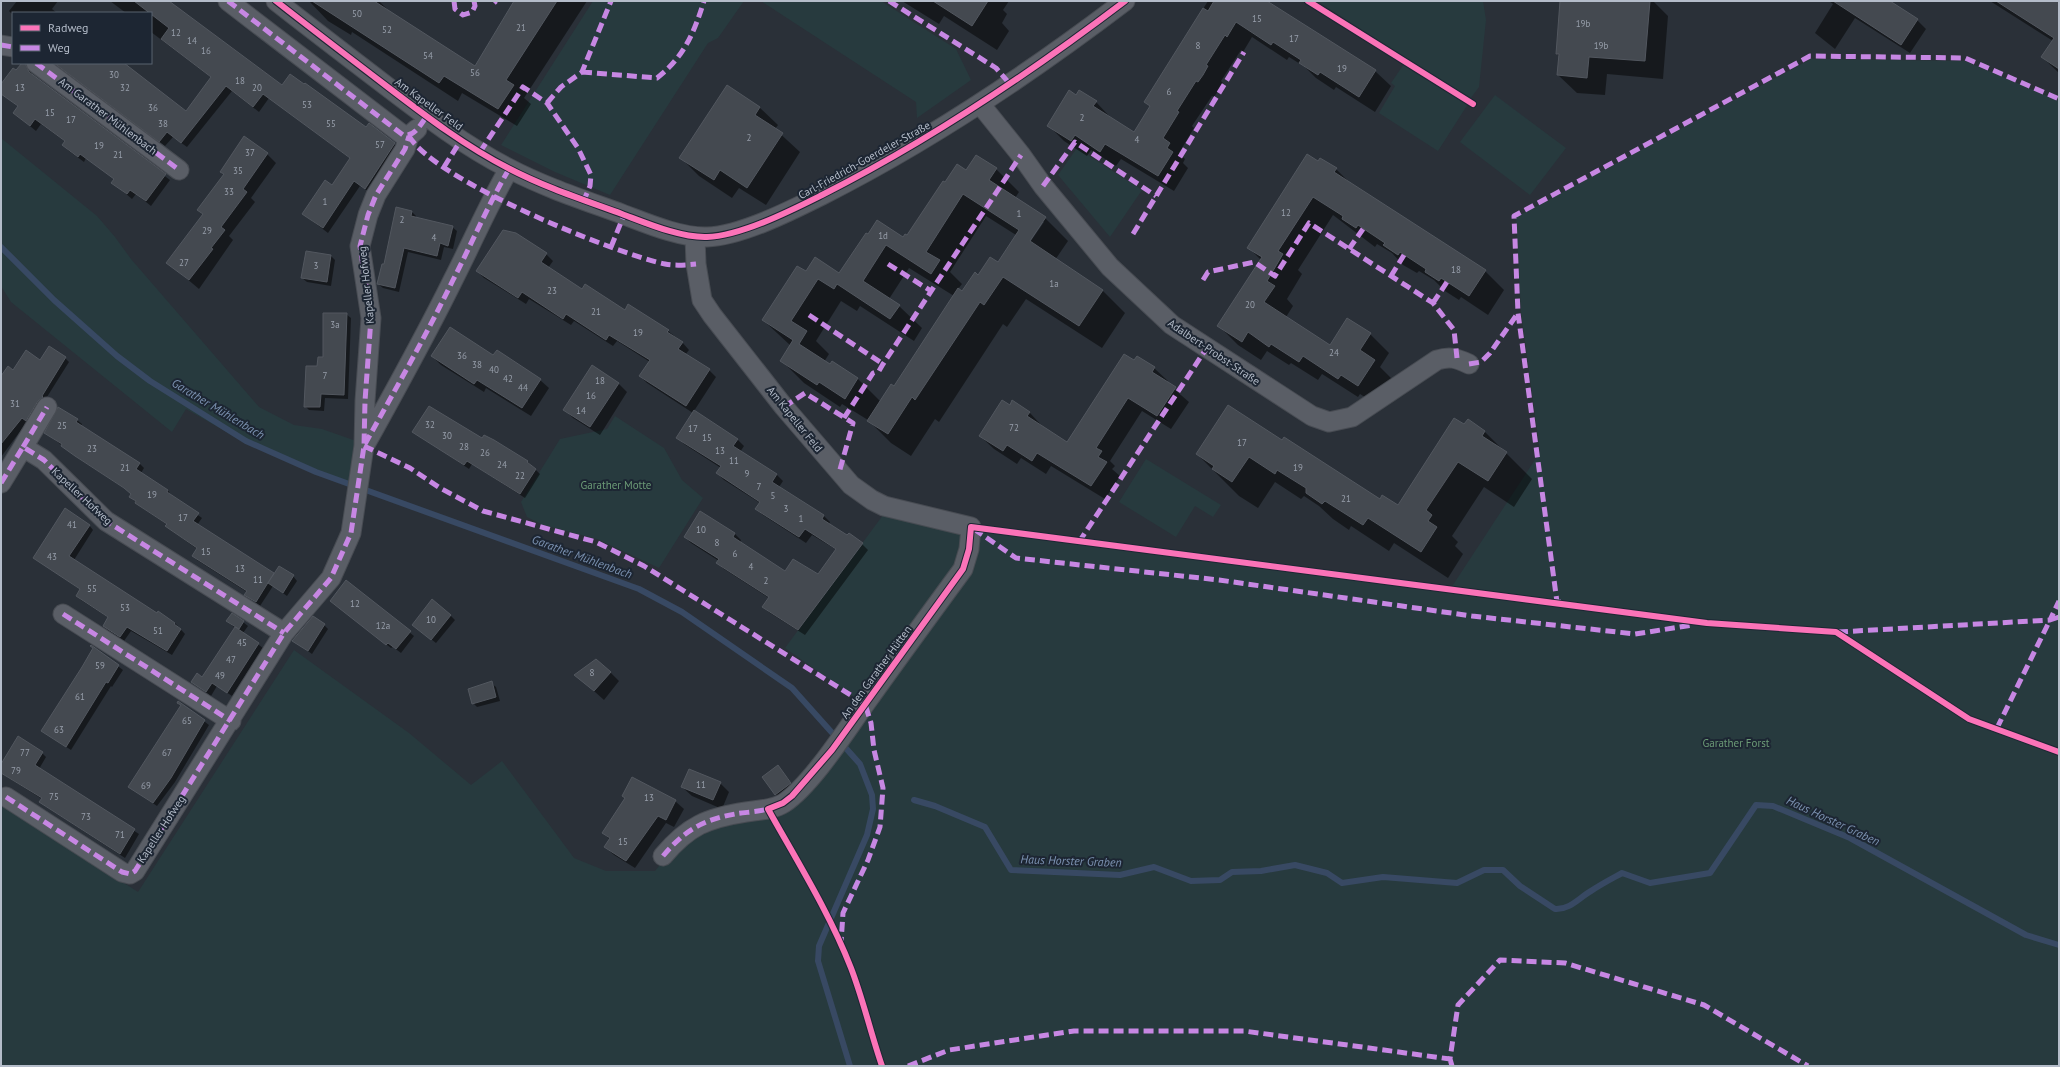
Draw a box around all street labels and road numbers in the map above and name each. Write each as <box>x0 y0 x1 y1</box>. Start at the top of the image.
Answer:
street label: Am Garather Mühlenbach <box>56 74 160 158</box>
street label: Am Kapeller Feld <box>392 75 466 133</box>
street label: Carl-Friedrich-Goerdeler-Straße <box>796 118 933 202</box>
street label: Kapeller Hofweg <box>355 245 377 325</box>
street label: Adalbert-Probst-Straße <box>1165 316 1263 388</box>
street label: Am Kapeller Feld <box>764 383 826 455</box>
street label: Kapeller Hofweg <box>49 464 115 528</box>
street label: An den Garather Hütten <box>838 623 914 721</box>
street label: Kapeller Hofweg <box>134 792 188 866</box>

